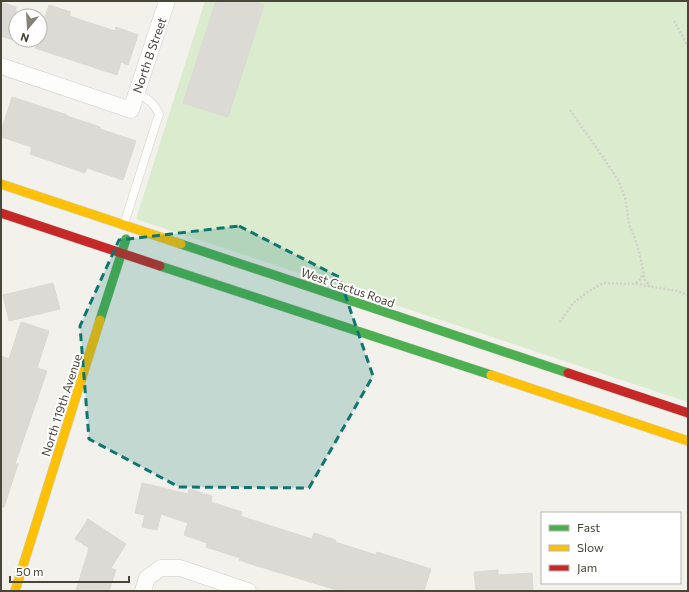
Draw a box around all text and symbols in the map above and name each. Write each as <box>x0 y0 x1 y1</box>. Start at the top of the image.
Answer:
north arrow <box>8 8 48 48</box>
street label: North B Street <box>130 15 169 95</box>
text: N <box>19 31 31 45</box>
street label: West Cactus Road <box>299 264 397 310</box>
street label: North 119th Avenue <box>38 352 84 458</box>
legend <box>541 512 681 584</box>
text: Fast <box>577 520 600 534</box>
text: Slow <box>577 540 604 554</box>
scale bar <box>10 558 129 584</box>
text: Jam <box>577 560 597 575</box>
text: 50 m <box>16 564 44 578</box>

